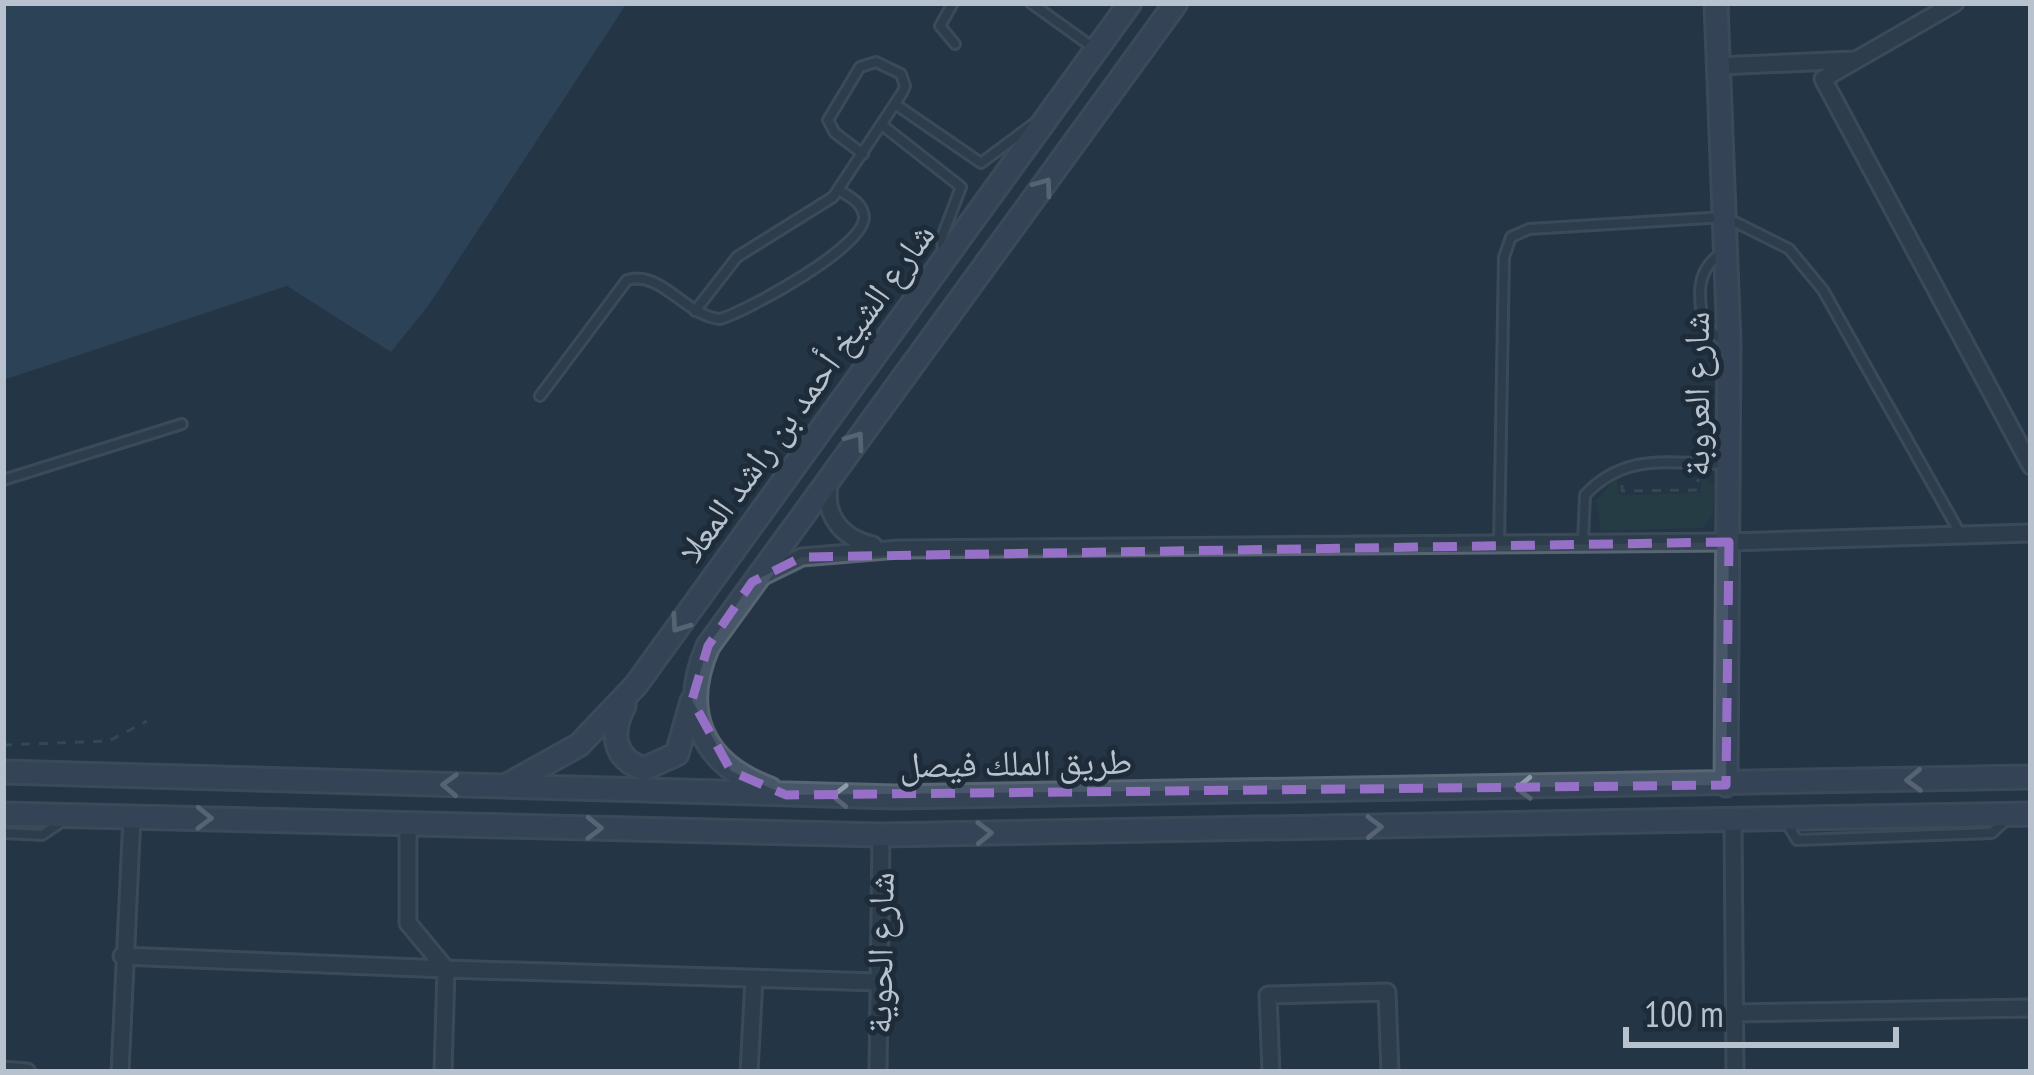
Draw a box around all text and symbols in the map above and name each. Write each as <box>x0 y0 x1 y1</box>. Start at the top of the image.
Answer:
one-way arrow <box>1029 178 1051 199</box>
street label: شارع الشيخ أحمد بن راشد المعلا <box>666 213 944 571</box>
street label: شارع العروبة <box>1672 312 1719 476</box>
one-way arrow <box>842 431 863 453</box>
one-way arrow <box>671 611 693 633</box>
street label: طريق الملك فيصل <box>899 736 1133 788</box>
one-way arrow <box>1904 766 1923 792</box>
one-way arrow <box>440 772 459 798</box>
one-way arrow <box>1514 774 1533 800</box>
one-way arrow <box>830 784 849 810</box>
one-way arrow <box>195 804 214 830</box>
one-way arrow <box>585 814 604 840</box>
one-way arrow <box>1365 815 1384 841</box>
one-way arrow <box>975 821 994 847</box>
street label: شارع الحوية <box>854 872 904 1034</box>
scale bar <box>1626 973 1896 1047</box>
text: 100 m <box>1644 990 1724 1037</box>

